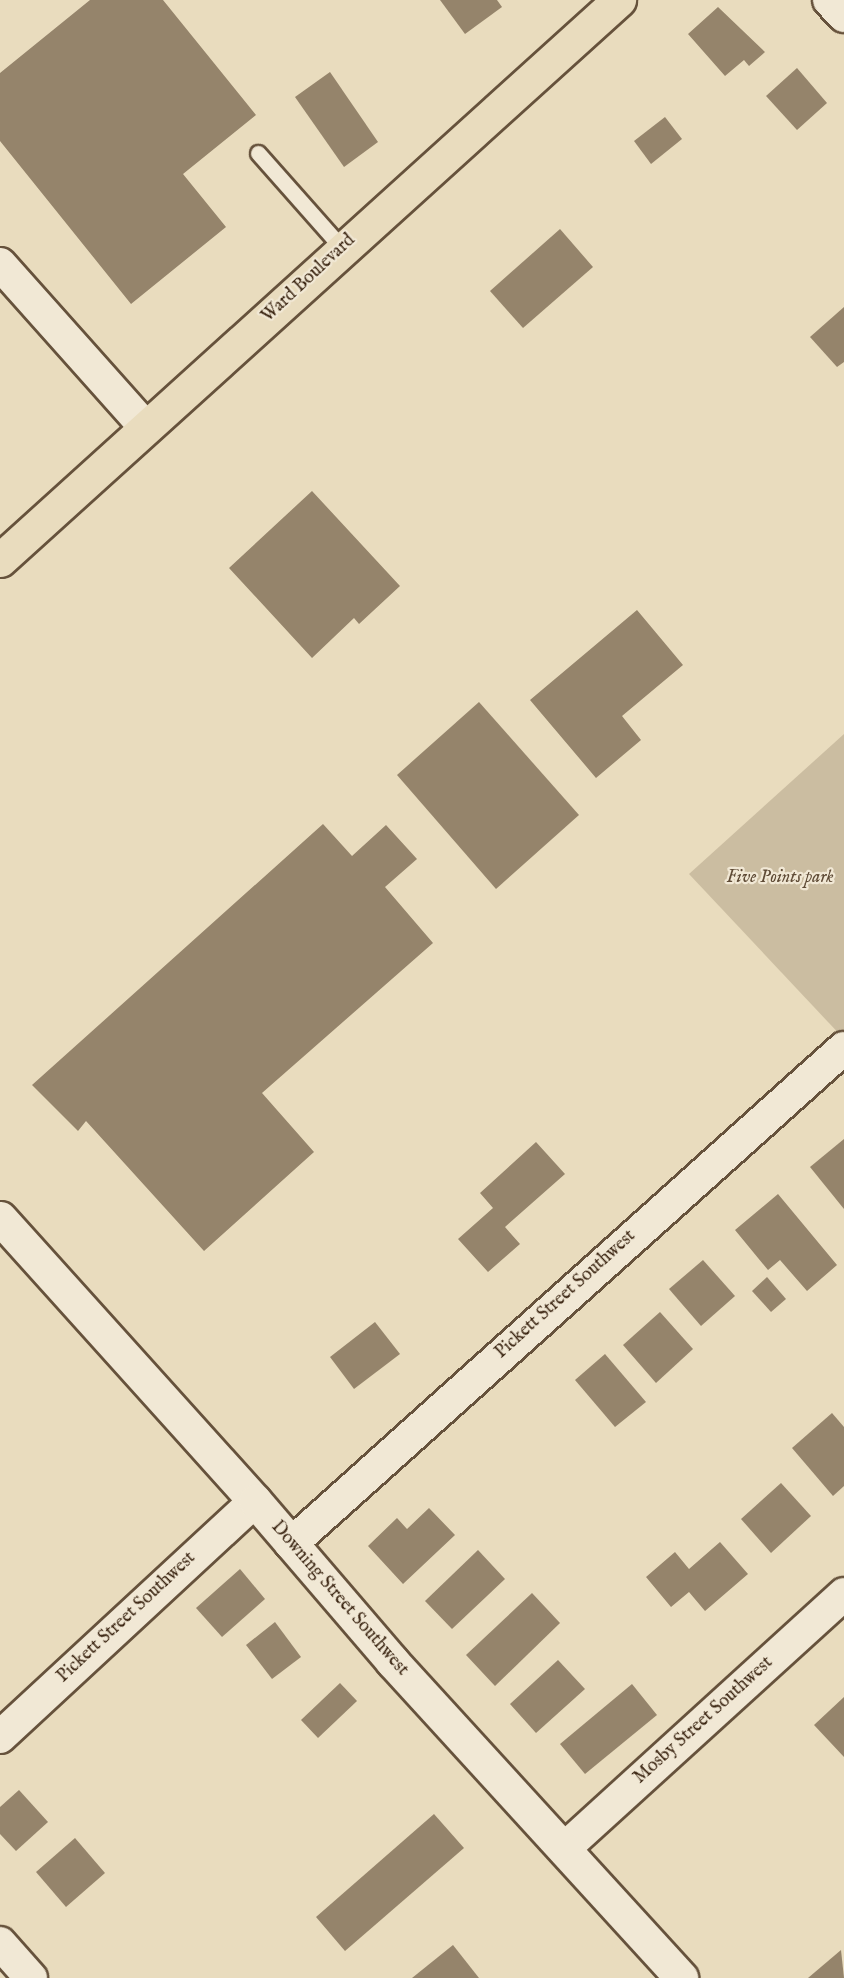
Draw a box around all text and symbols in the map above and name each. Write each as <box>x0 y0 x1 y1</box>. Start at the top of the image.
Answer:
street label: Ward Boulevard <box>258 230 360 328</box>
park label: Five Points park <box>726 867 834 889</box>
street label: Pickett Street Southwest <box>491 1226 641 1364</box>
street label: Downing Street Southwest <box>266 1517 412 1681</box>
street label: Pickett Street Southwest <box>53 1548 201 1688</box>
street label: Mosby Street Southwest <box>630 1653 778 1789</box>

